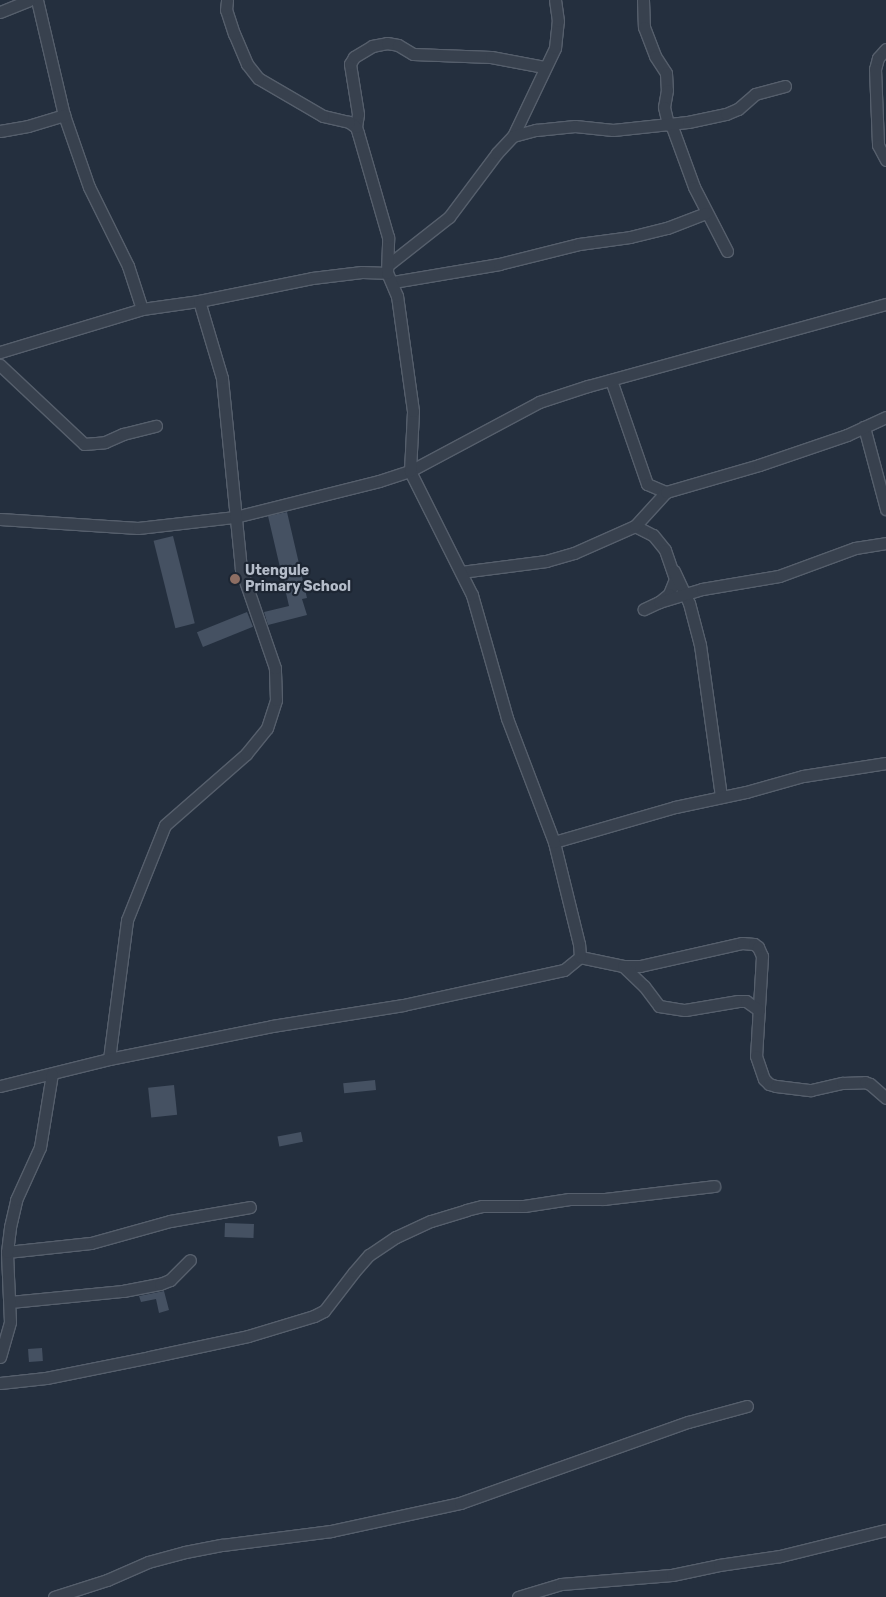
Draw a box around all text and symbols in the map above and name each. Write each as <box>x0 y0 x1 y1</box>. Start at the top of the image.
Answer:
place label: Utengule Primary School <box>245 563 351 596</box>
marker: Utengule Primary School <box>229 573 241 585</box>

